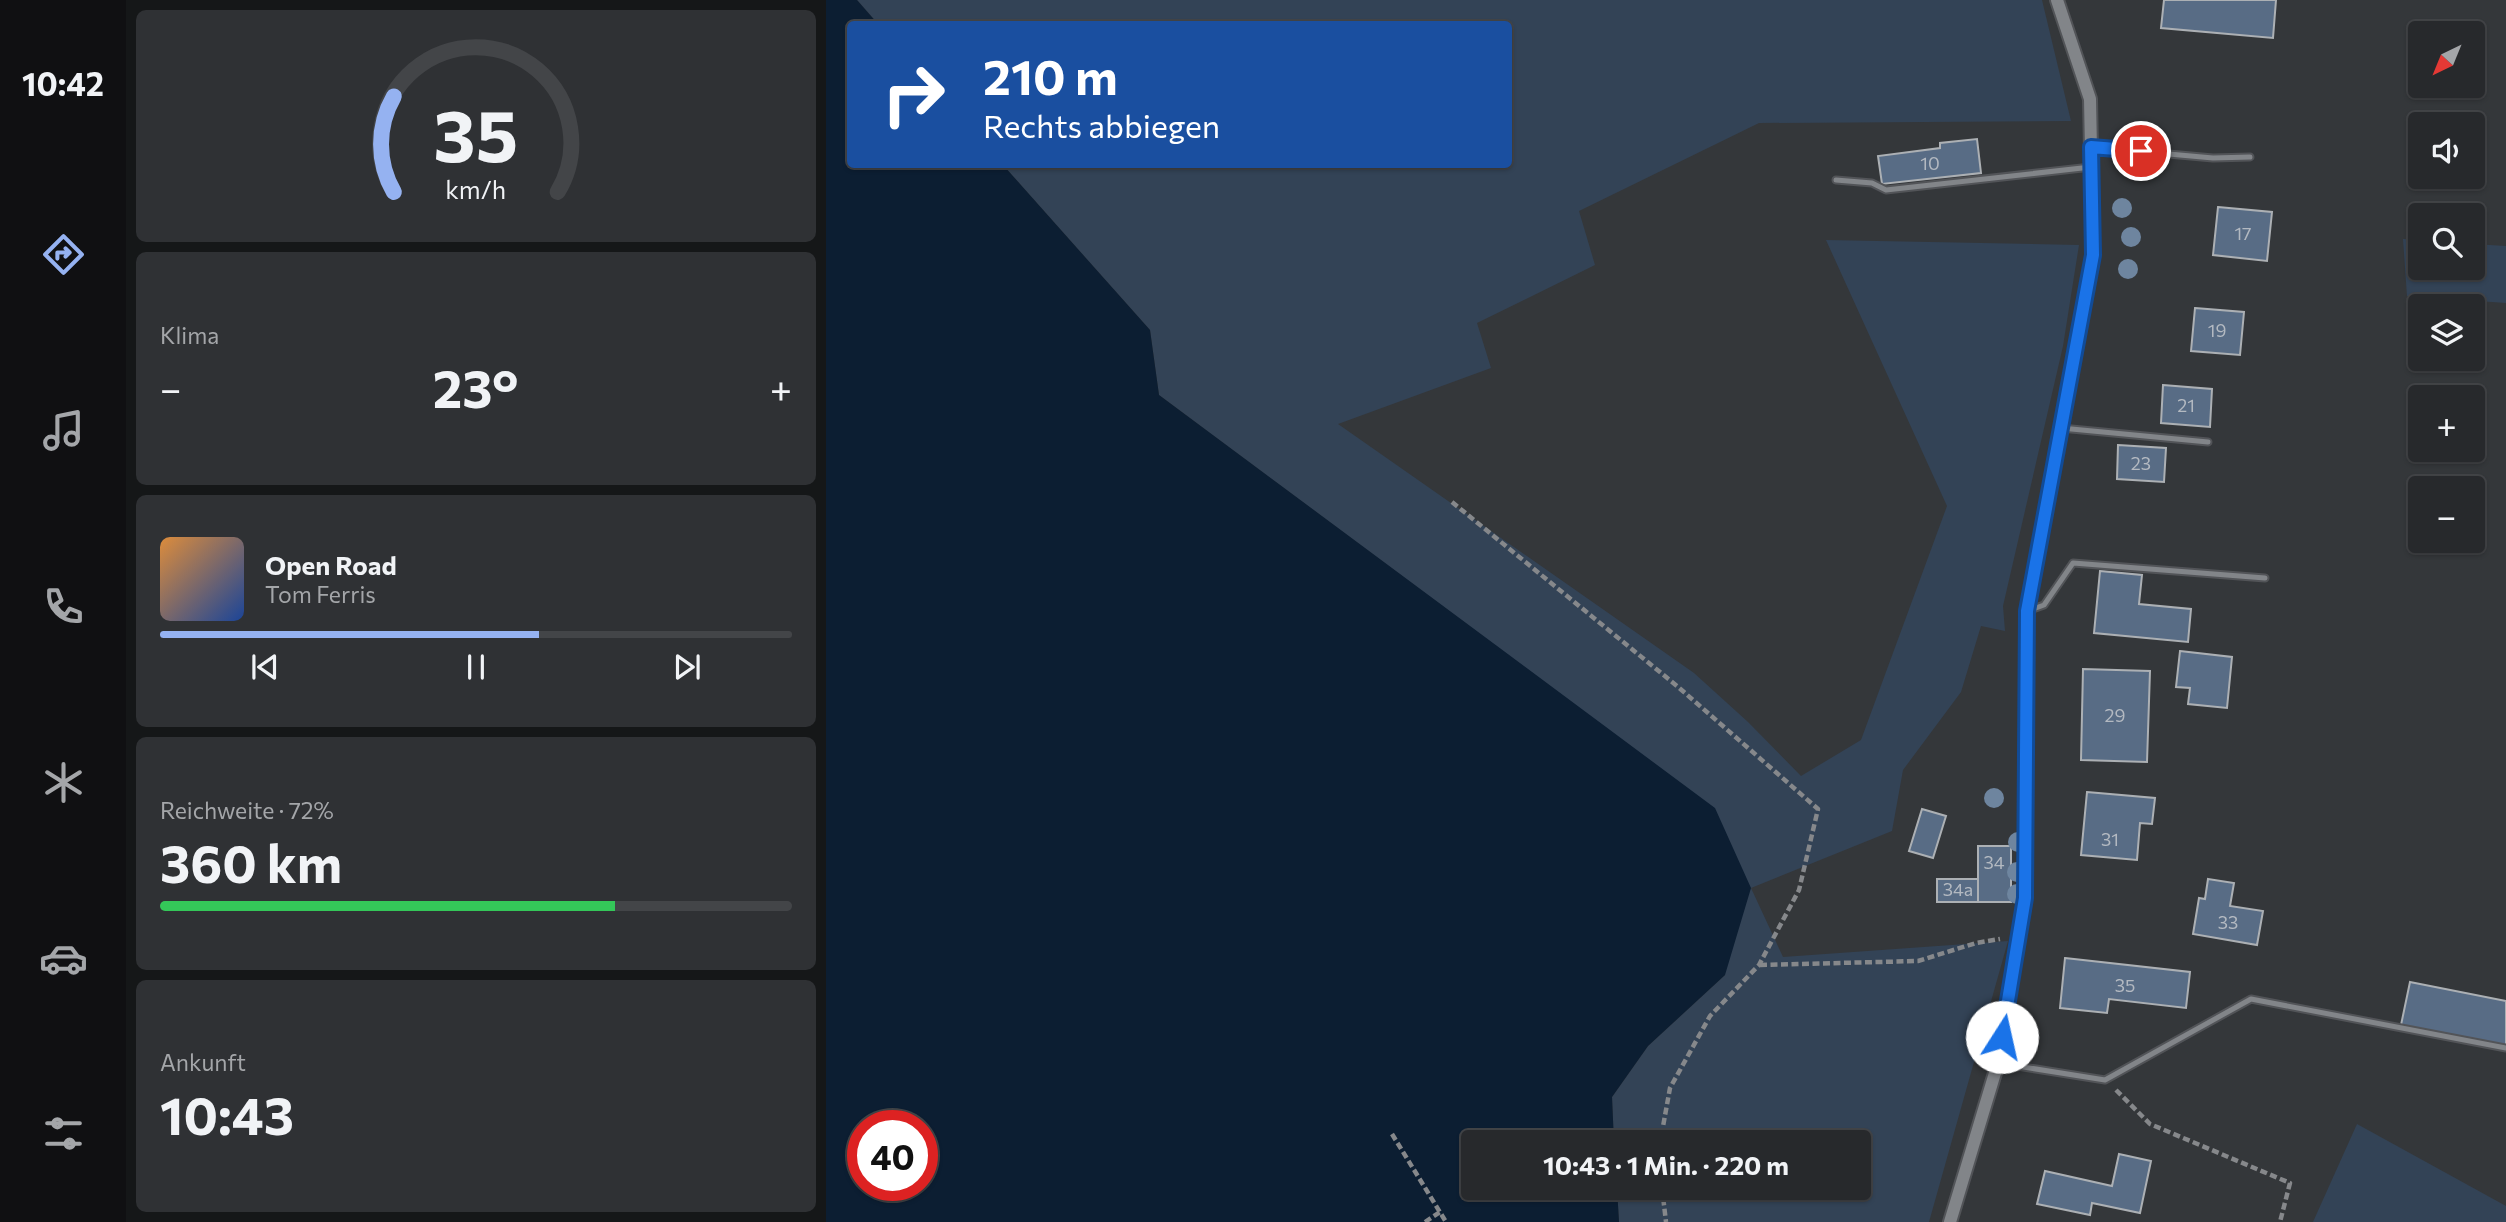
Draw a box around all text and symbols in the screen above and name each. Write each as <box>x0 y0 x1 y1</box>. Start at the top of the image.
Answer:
north arrow <box>2408 21 2485 98</box>
map controls <box>2408 21 2485 553</box>
text: 210 m <box>983 45 1118 105</box>
icon: right <box>868 49 959 140</box>
text: 10:42 <box>22 63 104 103</box>
text: 35 <box>434 89 518 178</box>
text: Rechts abbiegen <box>983 105 1220 145</box>
button: sound <box>2408 112 2485 189</box>
pin <box>2111 121 2171 181</box>
icon: arrive <box>2122 132 2160 170</box>
house number: 10 <box>1920 152 1940 174</box>
text: km/h <box>446 174 506 204</box>
button: search <box>2408 203 2485 280</box>
house number: 17 <box>2234 222 2252 244</box>
icon: directions <box>39 230 88 279</box>
button: layers <box>2408 294 2485 371</box>
house number: 19 <box>2208 319 2226 341</box>
text: Klima <box>160 321 219 349</box>
text: 23° <box>433 355 519 419</box>
text: − <box>160 364 182 411</box>
text: + <box>770 364 792 411</box>
button: + <box>2408 385 2485 462</box>
house number: 21 <box>2177 394 2195 416</box>
icon: music <box>39 406 88 455</box>
house number: 23 <box>2131 452 2151 474</box>
button: − <box>2408 476 2485 553</box>
text: Open Road <box>265 549 397 580</box>
text: Tom Ferris <box>265 580 376 608</box>
icon: phone <box>39 582 88 631</box>
icon: previous <box>246 648 284 686</box>
icon: pause <box>457 648 495 686</box>
icon: next <box>668 648 706 686</box>
house number: 29 <box>2105 704 2125 726</box>
icon: climate <box>39 758 88 807</box>
text: Reichweite · 72% <box>160 796 334 824</box>
house number: 31 <box>2101 828 2119 850</box>
text: 360 km <box>160 830 342 894</box>
house number: 34 <box>1983 851 2005 873</box>
house number: 34a <box>1943 878 1973 900</box>
house number: 33 <box>2218 911 2238 933</box>
icon: car <box>39 934 88 983</box>
house number: 35 <box>2115 974 2135 996</box>
position arrow <box>1965 1000 2039 1074</box>
text: Ankunft <box>160 1048 246 1076</box>
text: 10:43 <box>160 1082 294 1146</box>
icon: filters <box>39 1109 88 1158</box>
speed limit sign: 40 <box>847 1110 938 1201</box>
text: 10:43 · 1 Min. · 220 m <box>1543 1149 1789 1180</box>

